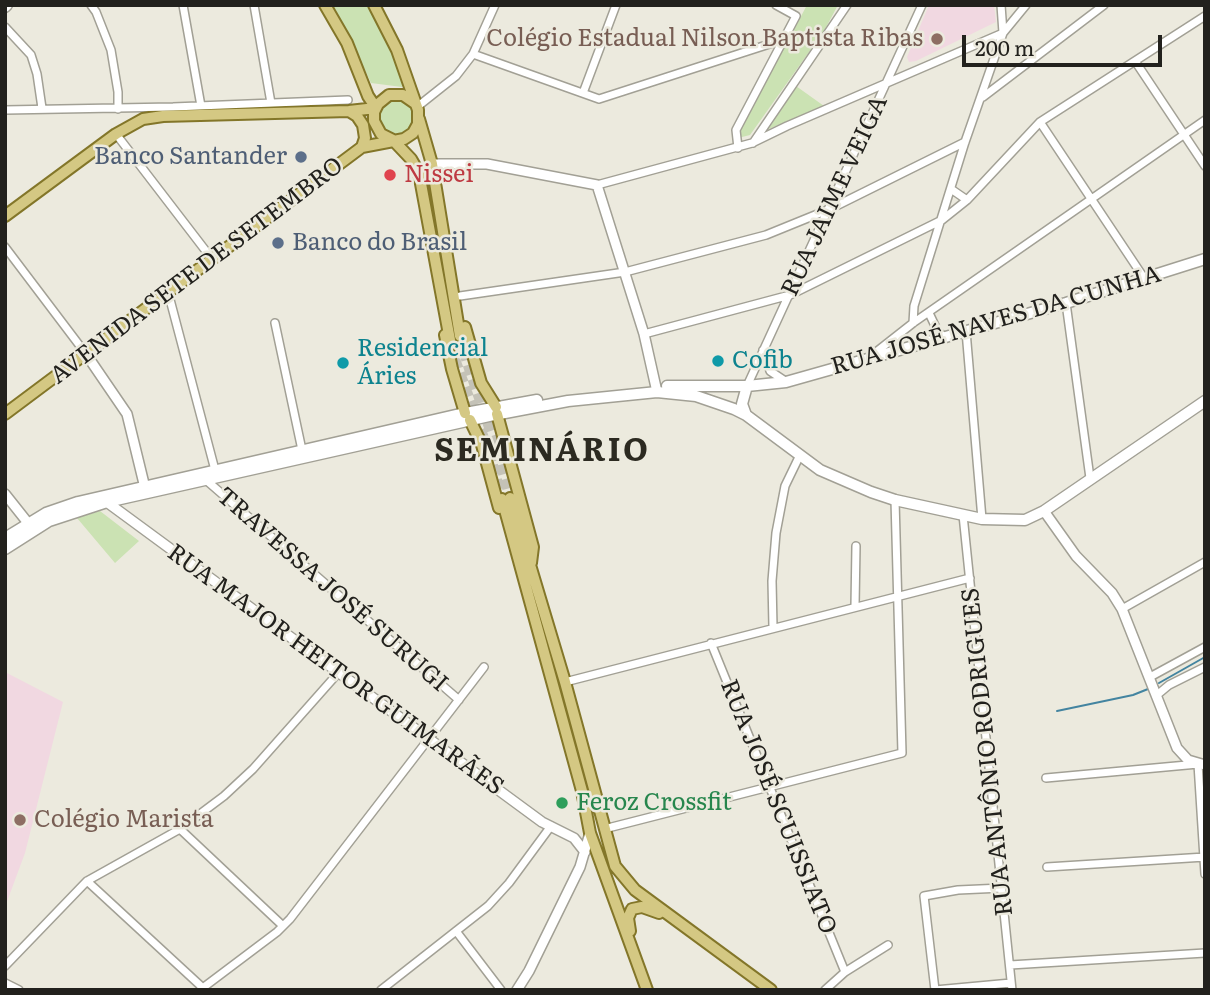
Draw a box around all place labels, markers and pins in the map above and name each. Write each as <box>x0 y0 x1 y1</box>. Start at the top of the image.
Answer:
place label: Colégio Estadual Nilson Baptista Ribas <box>486 25 923 53</box>
marker: Colégio Estadual Nilson Baptista Ribas <box>929 31 945 47</box>
place label: Banco Santander <box>94 143 287 171</box>
marker: Banco Santander <box>293 149 309 165</box>
place label: Nissei <box>404 161 473 189</box>
marker: Nissei <box>382 167 398 183</box>
place label: Banco do Brasil <box>292 229 467 257</box>
marker: Banco do Brasil <box>270 235 286 251</box>
place label: Residencial Áries <box>357 335 488 391</box>
place label: Cofib <box>732 347 793 375</box>
marker: Cofib <box>710 353 726 369</box>
marker: Residencial Áries <box>335 355 351 371</box>
place label: Feroz Crossfit <box>576 789 732 817</box>
marker: Feroz Crossfit <box>554 795 570 811</box>
place label: Colégio Marista <box>34 806 214 834</box>
marker: Colégio Marista <box>12 812 28 828</box>

